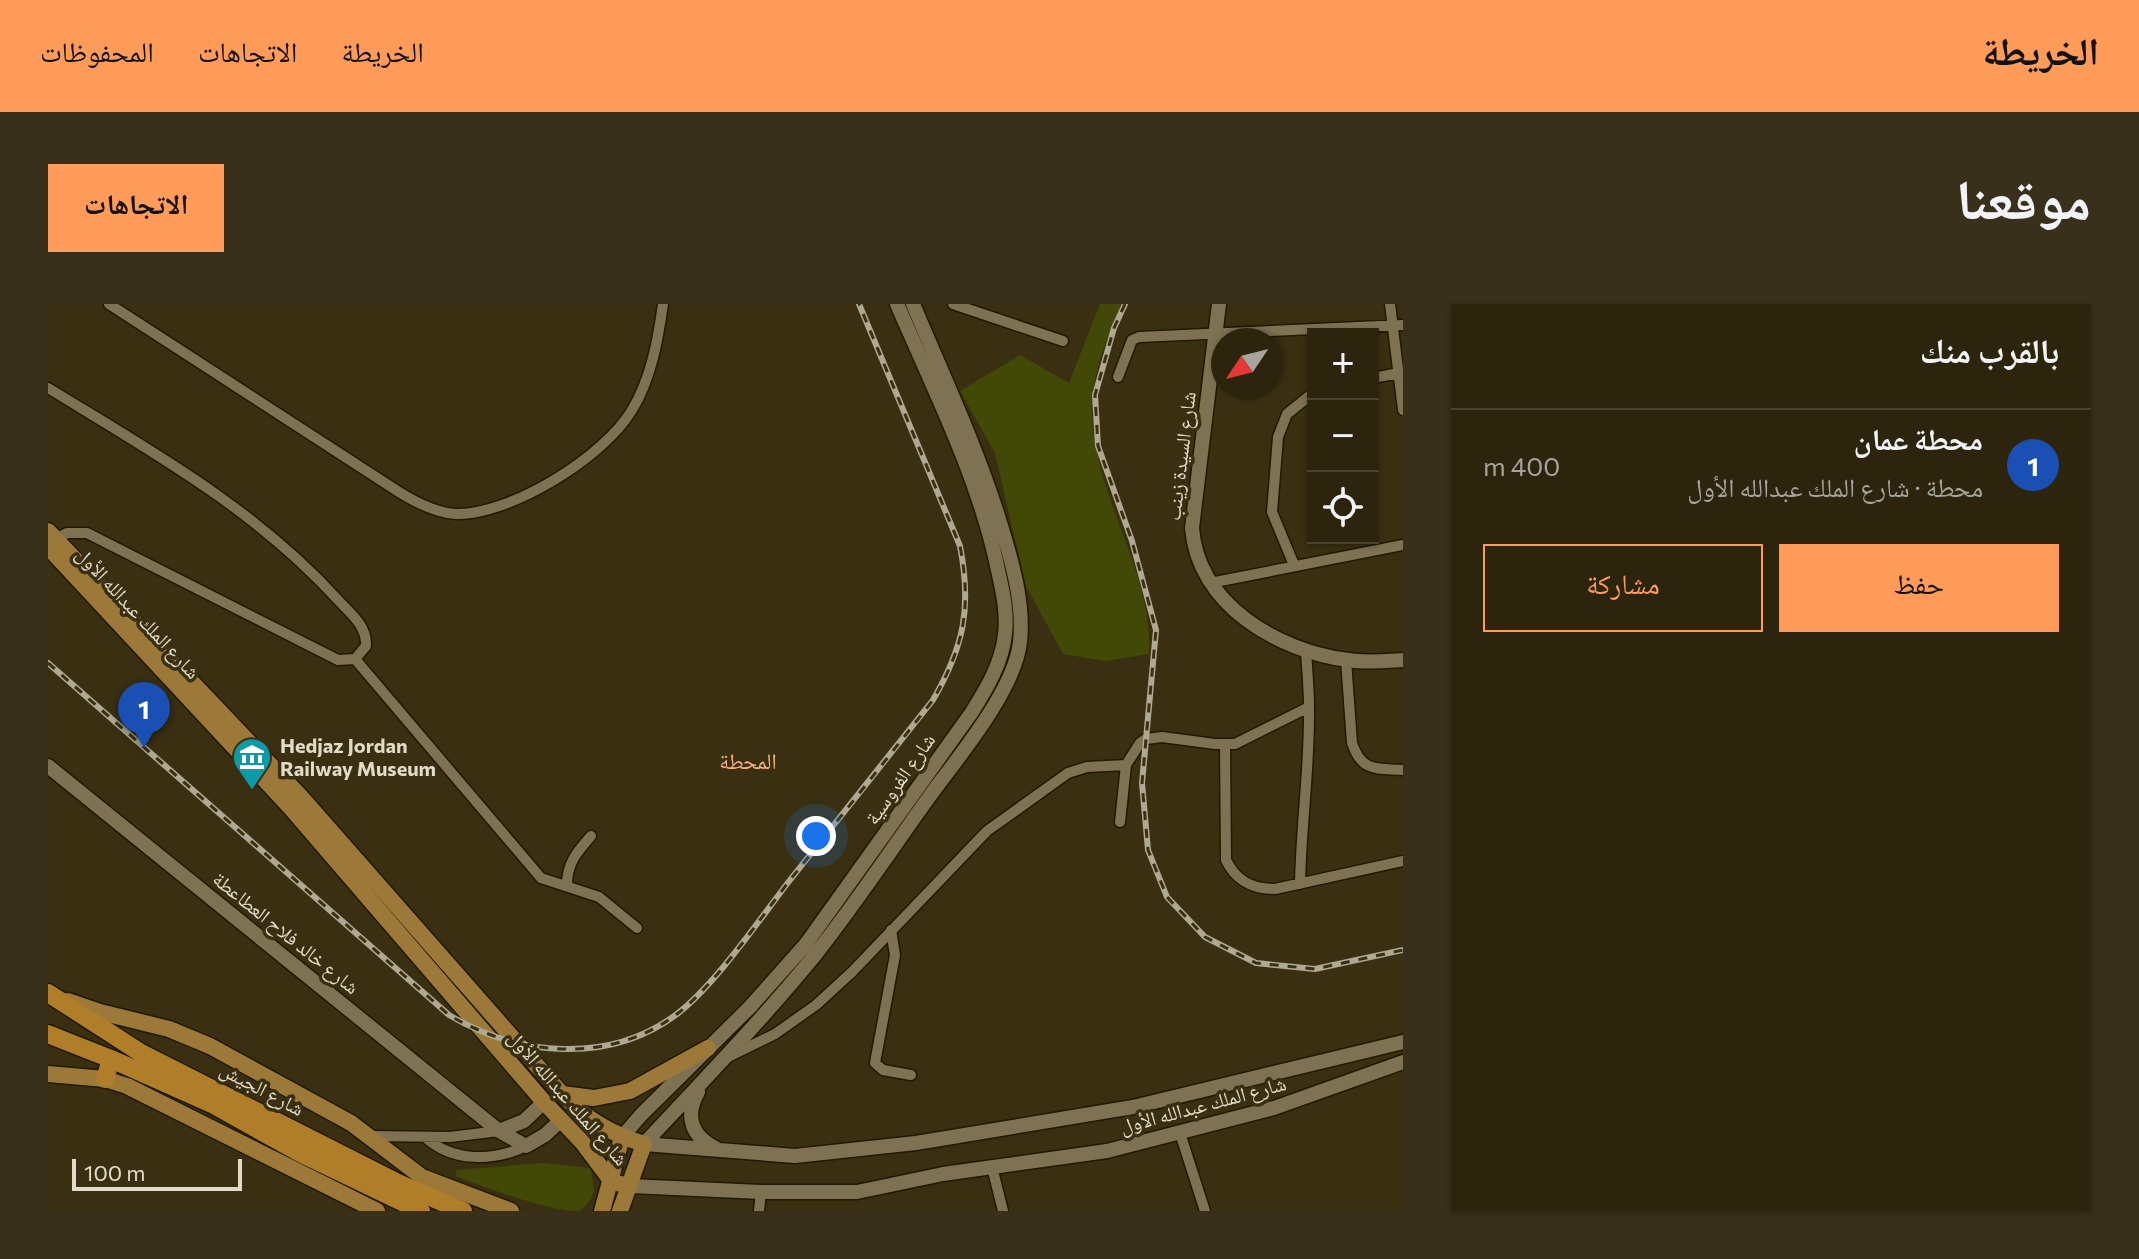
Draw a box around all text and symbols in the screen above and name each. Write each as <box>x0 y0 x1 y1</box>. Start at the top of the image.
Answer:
text: الخريطة <box>1982 26 2099 73</box>
text: المحفوظات <box>40 34 154 68</box>
text: الاتجاهات <box>198 34 297 68</box>
text: الخريطة <box>341 34 424 68</box>
text: موقعنا <box>1956 163 2091 232</box>
button: الاتجاهات <box>48 164 224 252</box>
north arrow <box>1211 328 1283 400</box>
map controls <box>1307 328 1379 544</box>
button: + <box>1307 328 1379 400</box>
text: بالقرب منك <box>1920 328 2059 370</box>
street label: شارع السيدة زينب <box>1160 390 1202 522</box>
button: − <box>1307 400 1379 472</box>
text: محطة عمان <box>1854 419 1983 456</box>
text: 400 m <box>1483 450 1560 481</box>
text: 1 <box>2027 450 2039 481</box>
text: محطة · شارع الملك عبدالله الأول <box>1687 471 1983 502</box>
button: locate <box>1307 472 1379 544</box>
street label: شارع الملك عبدالله الأول <box>70 542 206 684</box>
button: مشاركة <box>1483 544 1763 632</box>
button: حفظ <box>1779 544 2059 632</box>
pin: 1 <box>118 682 170 748</box>
street label: شارع الفروسية <box>859 728 941 830</box>
place label: Hedjaz Jordan Railway Museum <box>280 733 436 780</box>
museum icon: Hedjaz Jordan Railway Museum <box>231 736 273 791</box>
district label: المحطة <box>719 747 777 774</box>
your location <box>796 816 836 856</box>
street label: شارع خالد فلاح العطاعطة <box>207 866 365 1000</box>
street label: شارع الملك عبدالله الأول <box>502 1025 634 1171</box>
street label: شارع الجيش <box>215 1056 309 1122</box>
street label: شارع الملك عبدالله الأول <box>1117 1070 1289 1140</box>
scale bar <box>72 1155 242 1191</box>
text: 100 m <box>84 1159 146 1186</box>

